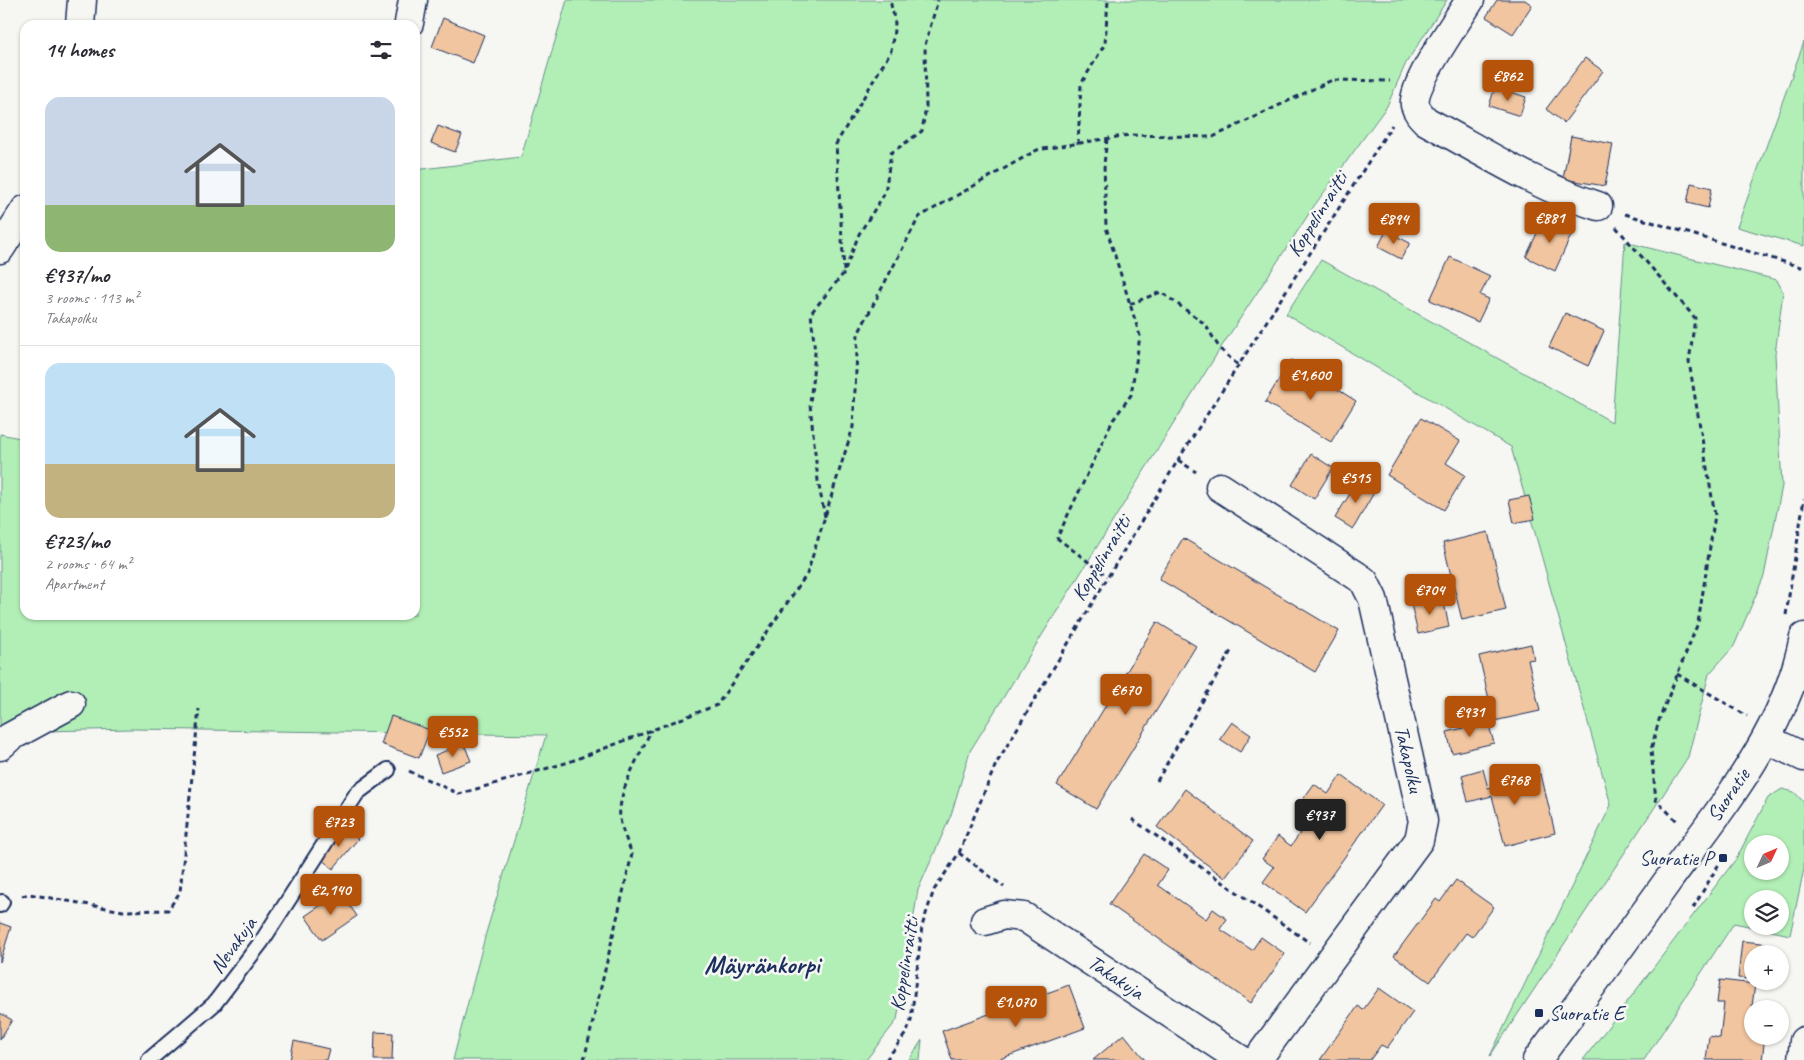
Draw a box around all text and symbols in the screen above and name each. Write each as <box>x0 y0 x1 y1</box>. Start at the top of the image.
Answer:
icon: filters <box>367 36 395 64</box>
text: 14 homes <box>45 37 114 63</box>
pin: €862 <box>1478 59 1538 102</box>
text: €862 <box>1493 66 1523 86</box>
icon: home <box>175 130 265 220</box>
street label: Koppelinraitti <box>1281 164 1355 261</box>
pin: €894 <box>1364 202 1424 245</box>
pin: €881 <box>1520 202 1580 244</box>
text: €881 <box>1536 208 1564 228</box>
text: €894 <box>1380 209 1408 229</box>
text: €937/mo <box>45 262 109 288</box>
text: 3 rooms · 113 m² <box>45 288 139 308</box>
text: Takapolku <box>45 308 96 328</box>
pin: €1,600 <box>1270 358 1352 401</box>
text: €1,600 <box>1291 365 1331 385</box>
icon: home <box>175 395 265 485</box>
pin: €515 <box>1326 462 1386 504</box>
text: €515 <box>1342 468 1370 488</box>
street label: Koppelinraitti <box>1065 508 1138 605</box>
text: €723/mo <box>45 528 110 554</box>
text: 2 rooms · 64 m² <box>45 554 131 574</box>
text: Apartment <box>45 574 104 594</box>
pin: €704 <box>1400 574 1460 616</box>
text: €704 <box>1416 580 1444 600</box>
pin: €670 <box>1096 674 1156 716</box>
text: €670 <box>1111 680 1141 700</box>
pin: €931 <box>1440 696 1500 738</box>
text: €931 <box>1456 702 1484 722</box>
pin: €552 <box>423 716 483 758</box>
text: €552 <box>439 722 467 742</box>
street label: Takapolku <box>1389 723 1430 796</box>
street label: Suoratie <box>1701 762 1756 827</box>
pin: €768 <box>1485 764 1545 806</box>
text: €768 <box>1500 770 1530 790</box>
pin: €937 <box>1290 798 1350 841</box>
text: €937 <box>1306 805 1334 825</box>
pin: €723 <box>309 806 369 848</box>
text: €723 <box>325 812 353 832</box>
north arrow <box>1744 835 1789 880</box>
map controls <box>1744 835 1789 1045</box>
place label: Suoratie P <box>1639 845 1716 871</box>
marker: Suoratie P <box>1717 852 1729 864</box>
pin: €2,140 <box>290 874 372 916</box>
text: €2,140 <box>311 880 351 900</box>
button: layers <box>1744 890 1789 935</box>
street label: Nevakuja <box>204 910 263 978</box>
street label: Koppelinraitti <box>884 912 925 1013</box>
button: + <box>1744 945 1789 990</box>
district label: Mäyränkorpi <box>704 948 823 981</box>
street label: Takakuja <box>1083 949 1150 1006</box>
pin: €1,070 <box>975 986 1057 1028</box>
text: €1,070 <box>996 992 1036 1012</box>
place label: Suoratie E <box>1549 1000 1627 1026</box>
button: − <box>1744 1000 1789 1045</box>
marker: Suoratie E <box>1533 1007 1545 1019</box>

